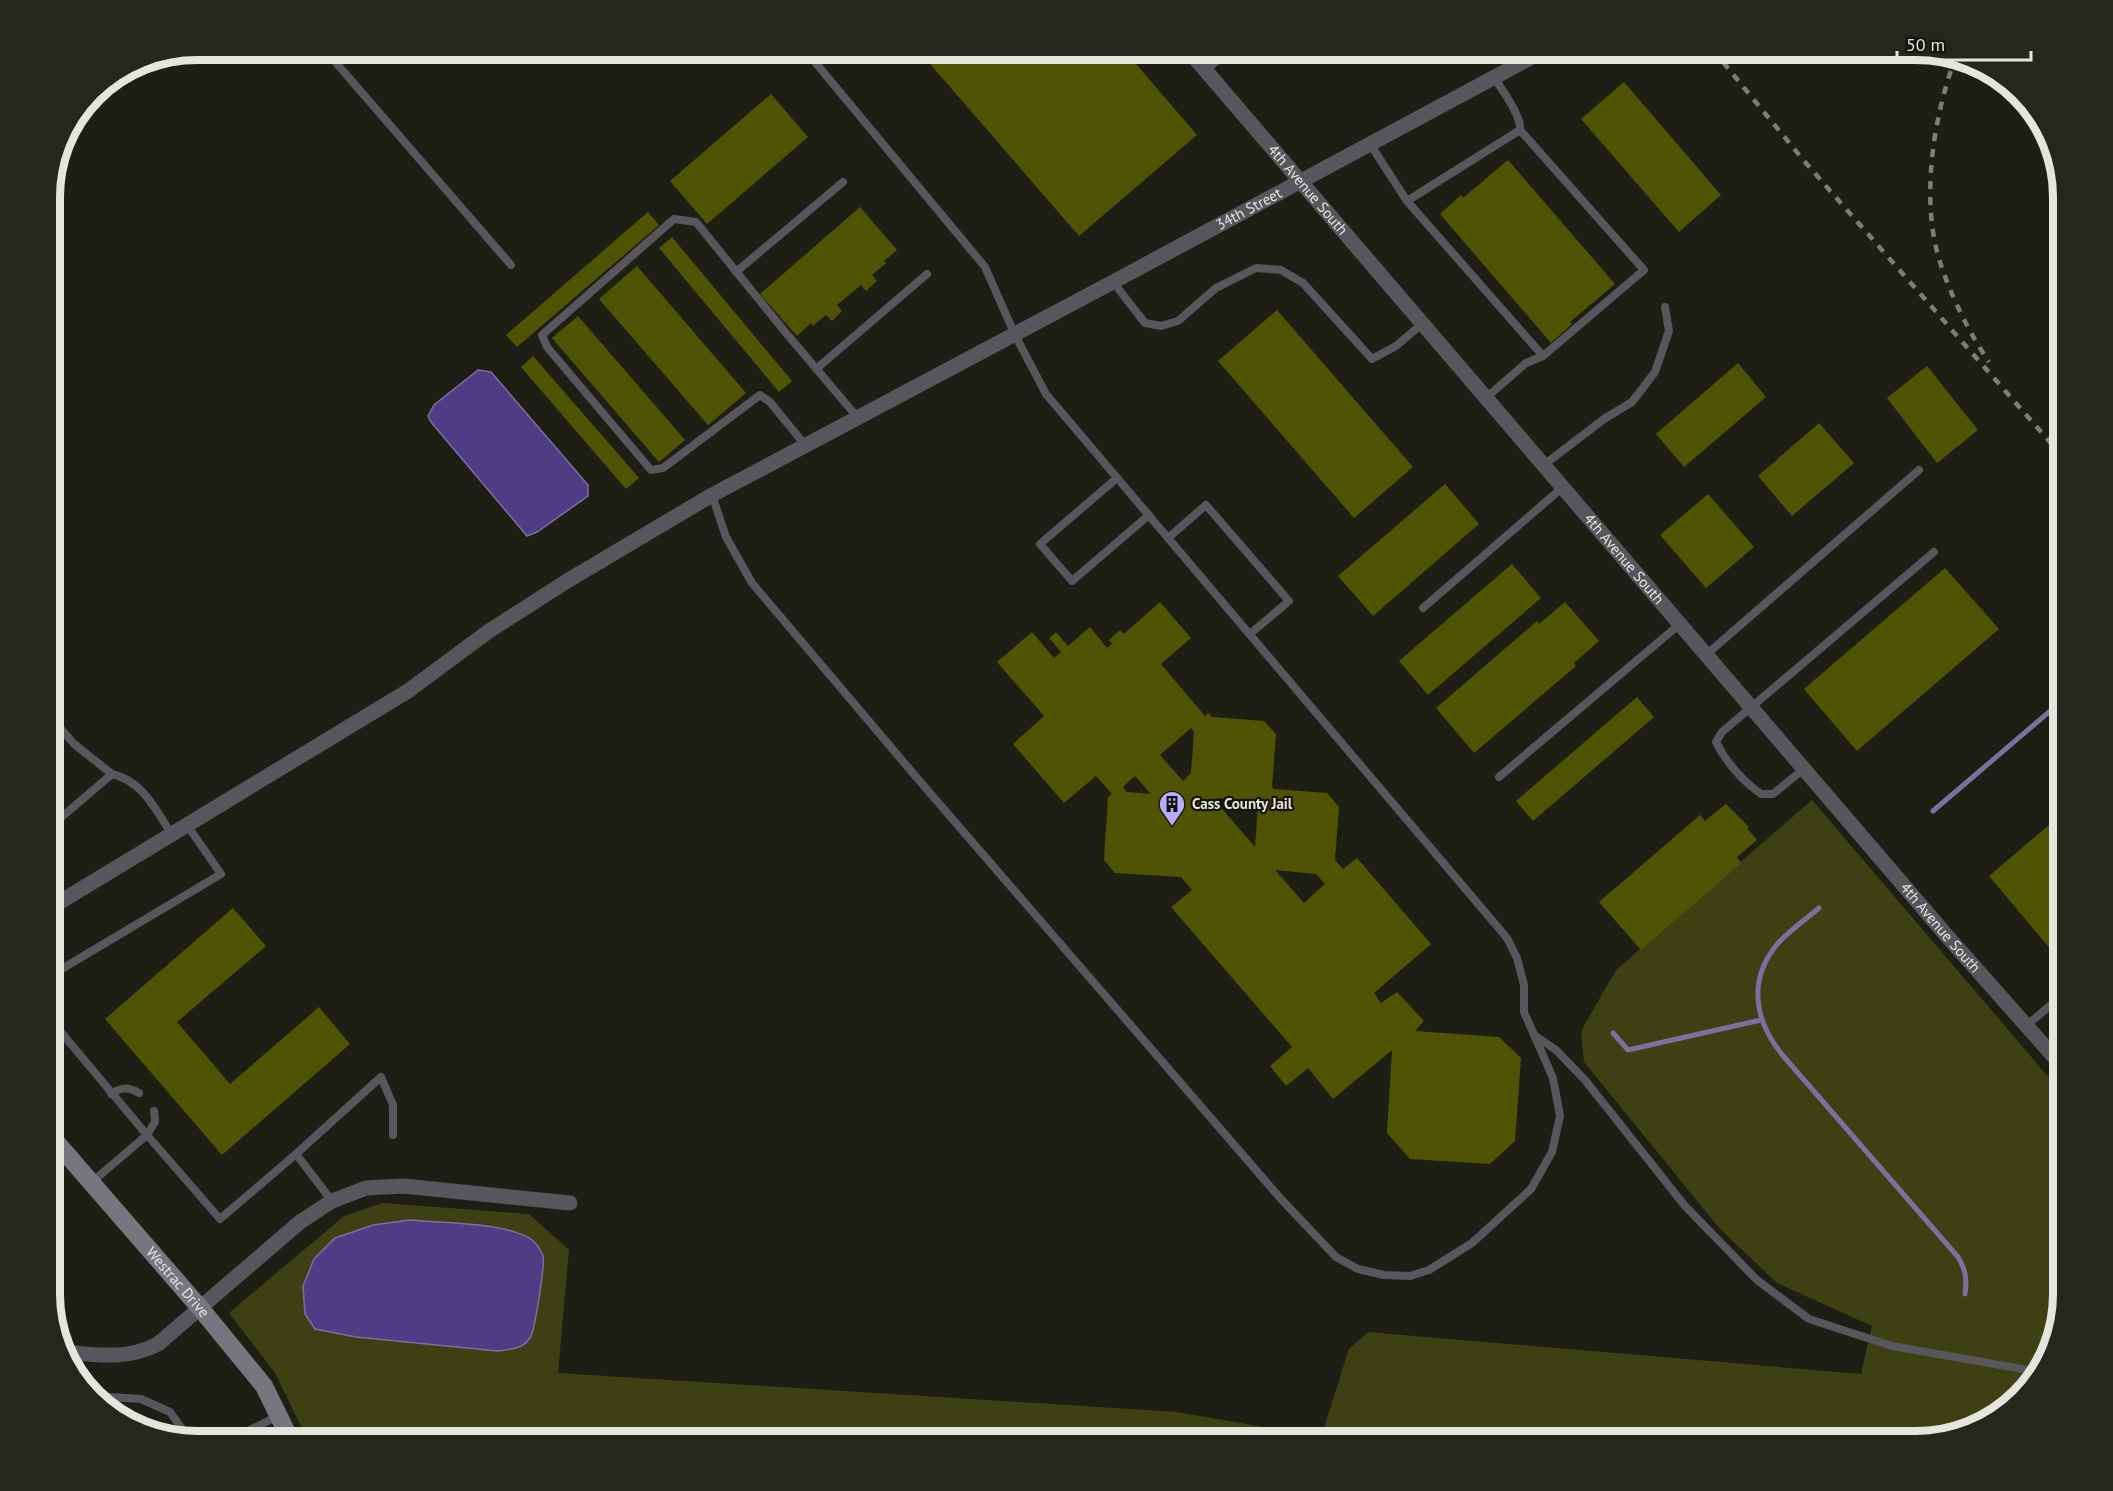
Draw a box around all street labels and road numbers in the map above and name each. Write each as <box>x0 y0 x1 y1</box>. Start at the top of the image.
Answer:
street label: 4th Avenue South <box>1264 140 1352 239</box>
street label: 34th Street <box>1212 183 1285 234</box>
street label: 4th Avenue South <box>1580 509 1668 608</box>
street label: 4th Avenue South <box>1896 878 1985 976</box>
street label: Westrac Drive <box>142 1243 214 1321</box>

